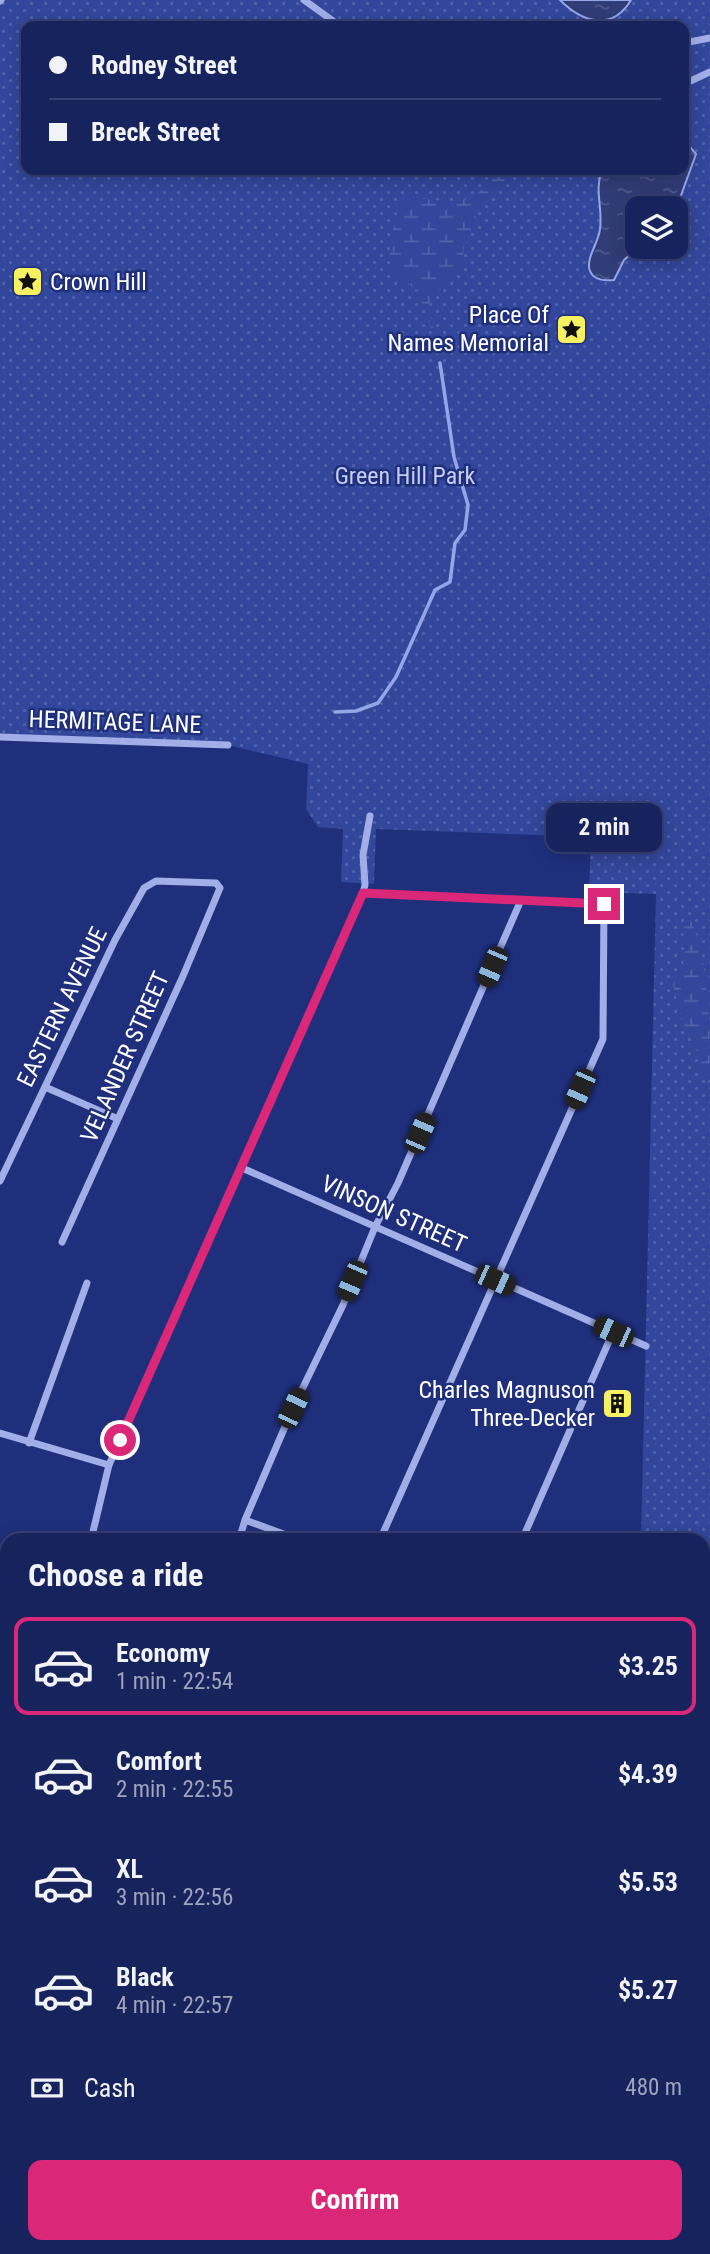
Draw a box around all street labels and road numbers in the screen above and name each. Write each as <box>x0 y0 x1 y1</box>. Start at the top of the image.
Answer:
street label: HERMITAGE LANE <box>28 705 202 739</box>
street label: EASTERN AVENUE <box>11 922 113 1091</box>
street label: VELANDER STREET <box>75 967 175 1147</box>
street label: VINSON STREET <box>317 1170 471 1258</box>

